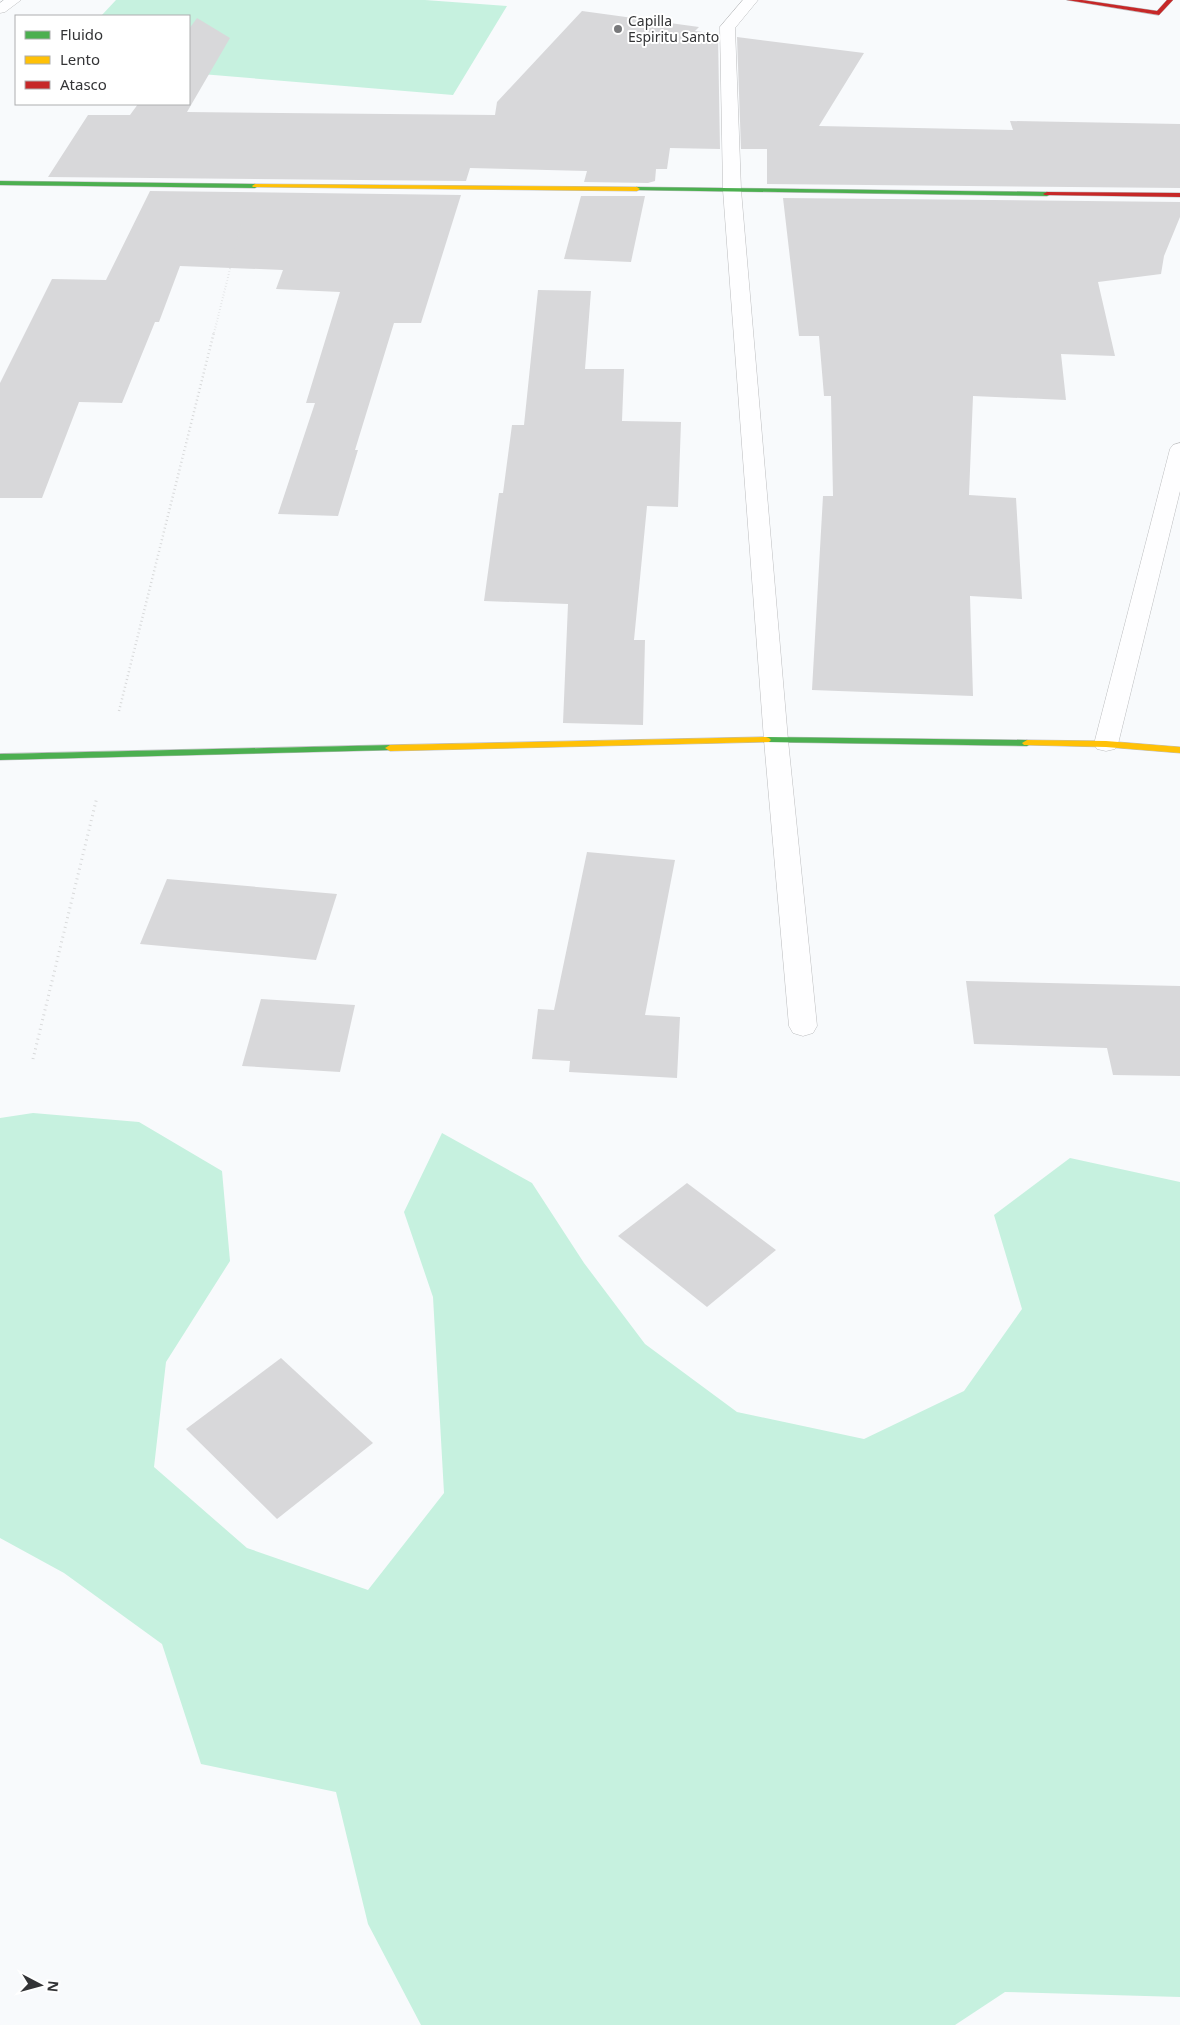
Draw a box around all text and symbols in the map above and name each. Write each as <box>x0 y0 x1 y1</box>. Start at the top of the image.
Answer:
place label: Capilla Espiritu Santo <box>628 11 719 46</box>
legend <box>15 15 190 105</box>
marker: Capilla Espiritu Santo <box>612 23 624 35</box>
text: Fluido <box>60 24 103 44</box>
text: Lento <box>60 49 100 69</box>
text: Atasco <box>60 74 107 94</box>
north arrow <box>15 1960 65 2010</box>
text: N <box>43 1980 63 1993</box>

